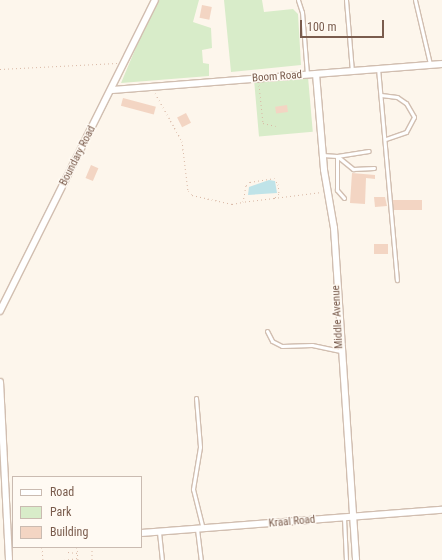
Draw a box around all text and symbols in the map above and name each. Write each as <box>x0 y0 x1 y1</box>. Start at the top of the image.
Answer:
scale bar <box>302 12 386 38</box>
text: 100 m <box>307 20 337 34</box>
street label: Boom Road <box>252 69 302 85</box>
street label: Boundary Road <box>57 124 99 188</box>
street label: Middle Avenue <box>330 285 346 349</box>
legend <box>12 476 142 548</box>
text: Road <box>50 485 74 499</box>
text: Park <box>50 505 71 519</box>
street label: Kraal Road <box>268 513 316 531</box>
text: Building <box>50 525 88 539</box>

